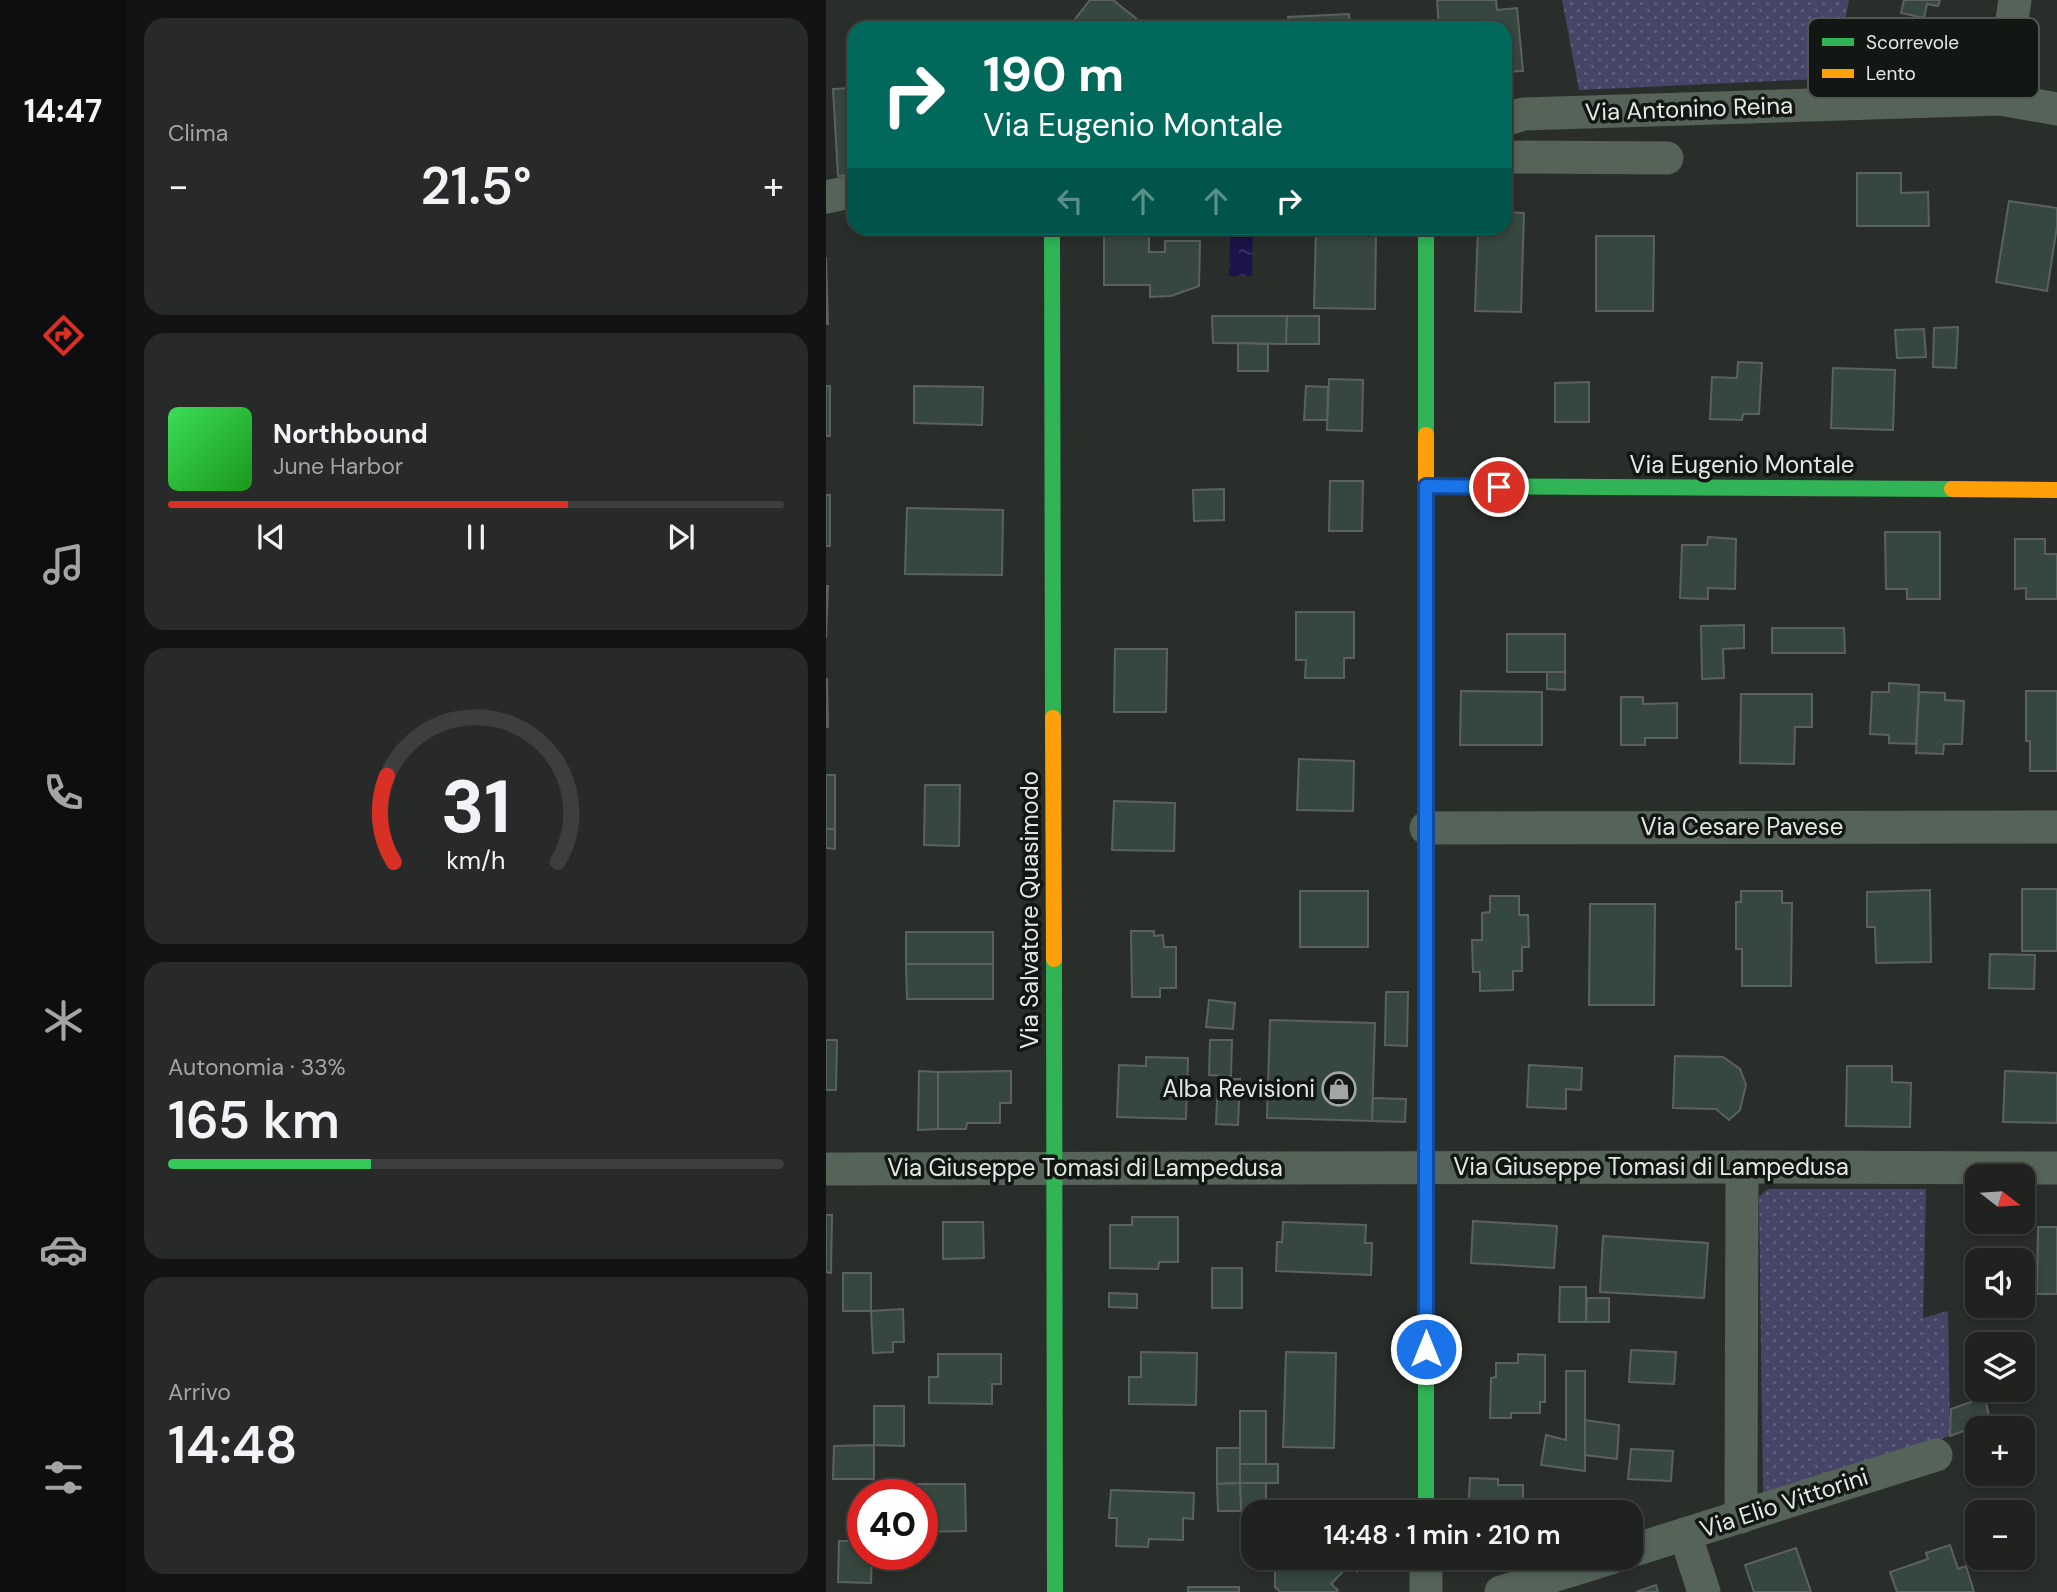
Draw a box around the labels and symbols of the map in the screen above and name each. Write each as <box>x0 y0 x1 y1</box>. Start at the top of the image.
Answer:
legend <box>1808 18 2039 98</box>
text: Scorrevole <box>1866 30 1959 55</box>
text: Lento <box>1866 61 1916 86</box>
street label: Via Antonino Reina <box>1585 89 1793 128</box>
street label: Via Eugenio Montale <box>1630 449 1854 480</box>
pin <box>1469 457 1529 517</box>
street label: Via Salvatore Quasimodo <box>1014 771 1045 1049</box>
street label: Via Cesare Pavese <box>1641 811 1843 842</box>
shop icon: Alba Revisioni <box>1320 1070 1358 1108</box>
place label: Alba Revisioni <box>1163 1073 1315 1104</box>
street label: Via Giuseppe Tomasi di Lampedusa <box>1453 1151 1849 1182</box>
street label: Via Giuseppe Tomasi di Lampedusa <box>887 1152 1283 1183</box>
north arrow <box>1965 1164 2035 1234</box>
position arrow <box>1389 1312 1463 1386</box>
street label: Via Elio Vittorini <box>1696 1461 1872 1544</box>
speed limit sign: 40 <box>847 1479 938 1570</box>

